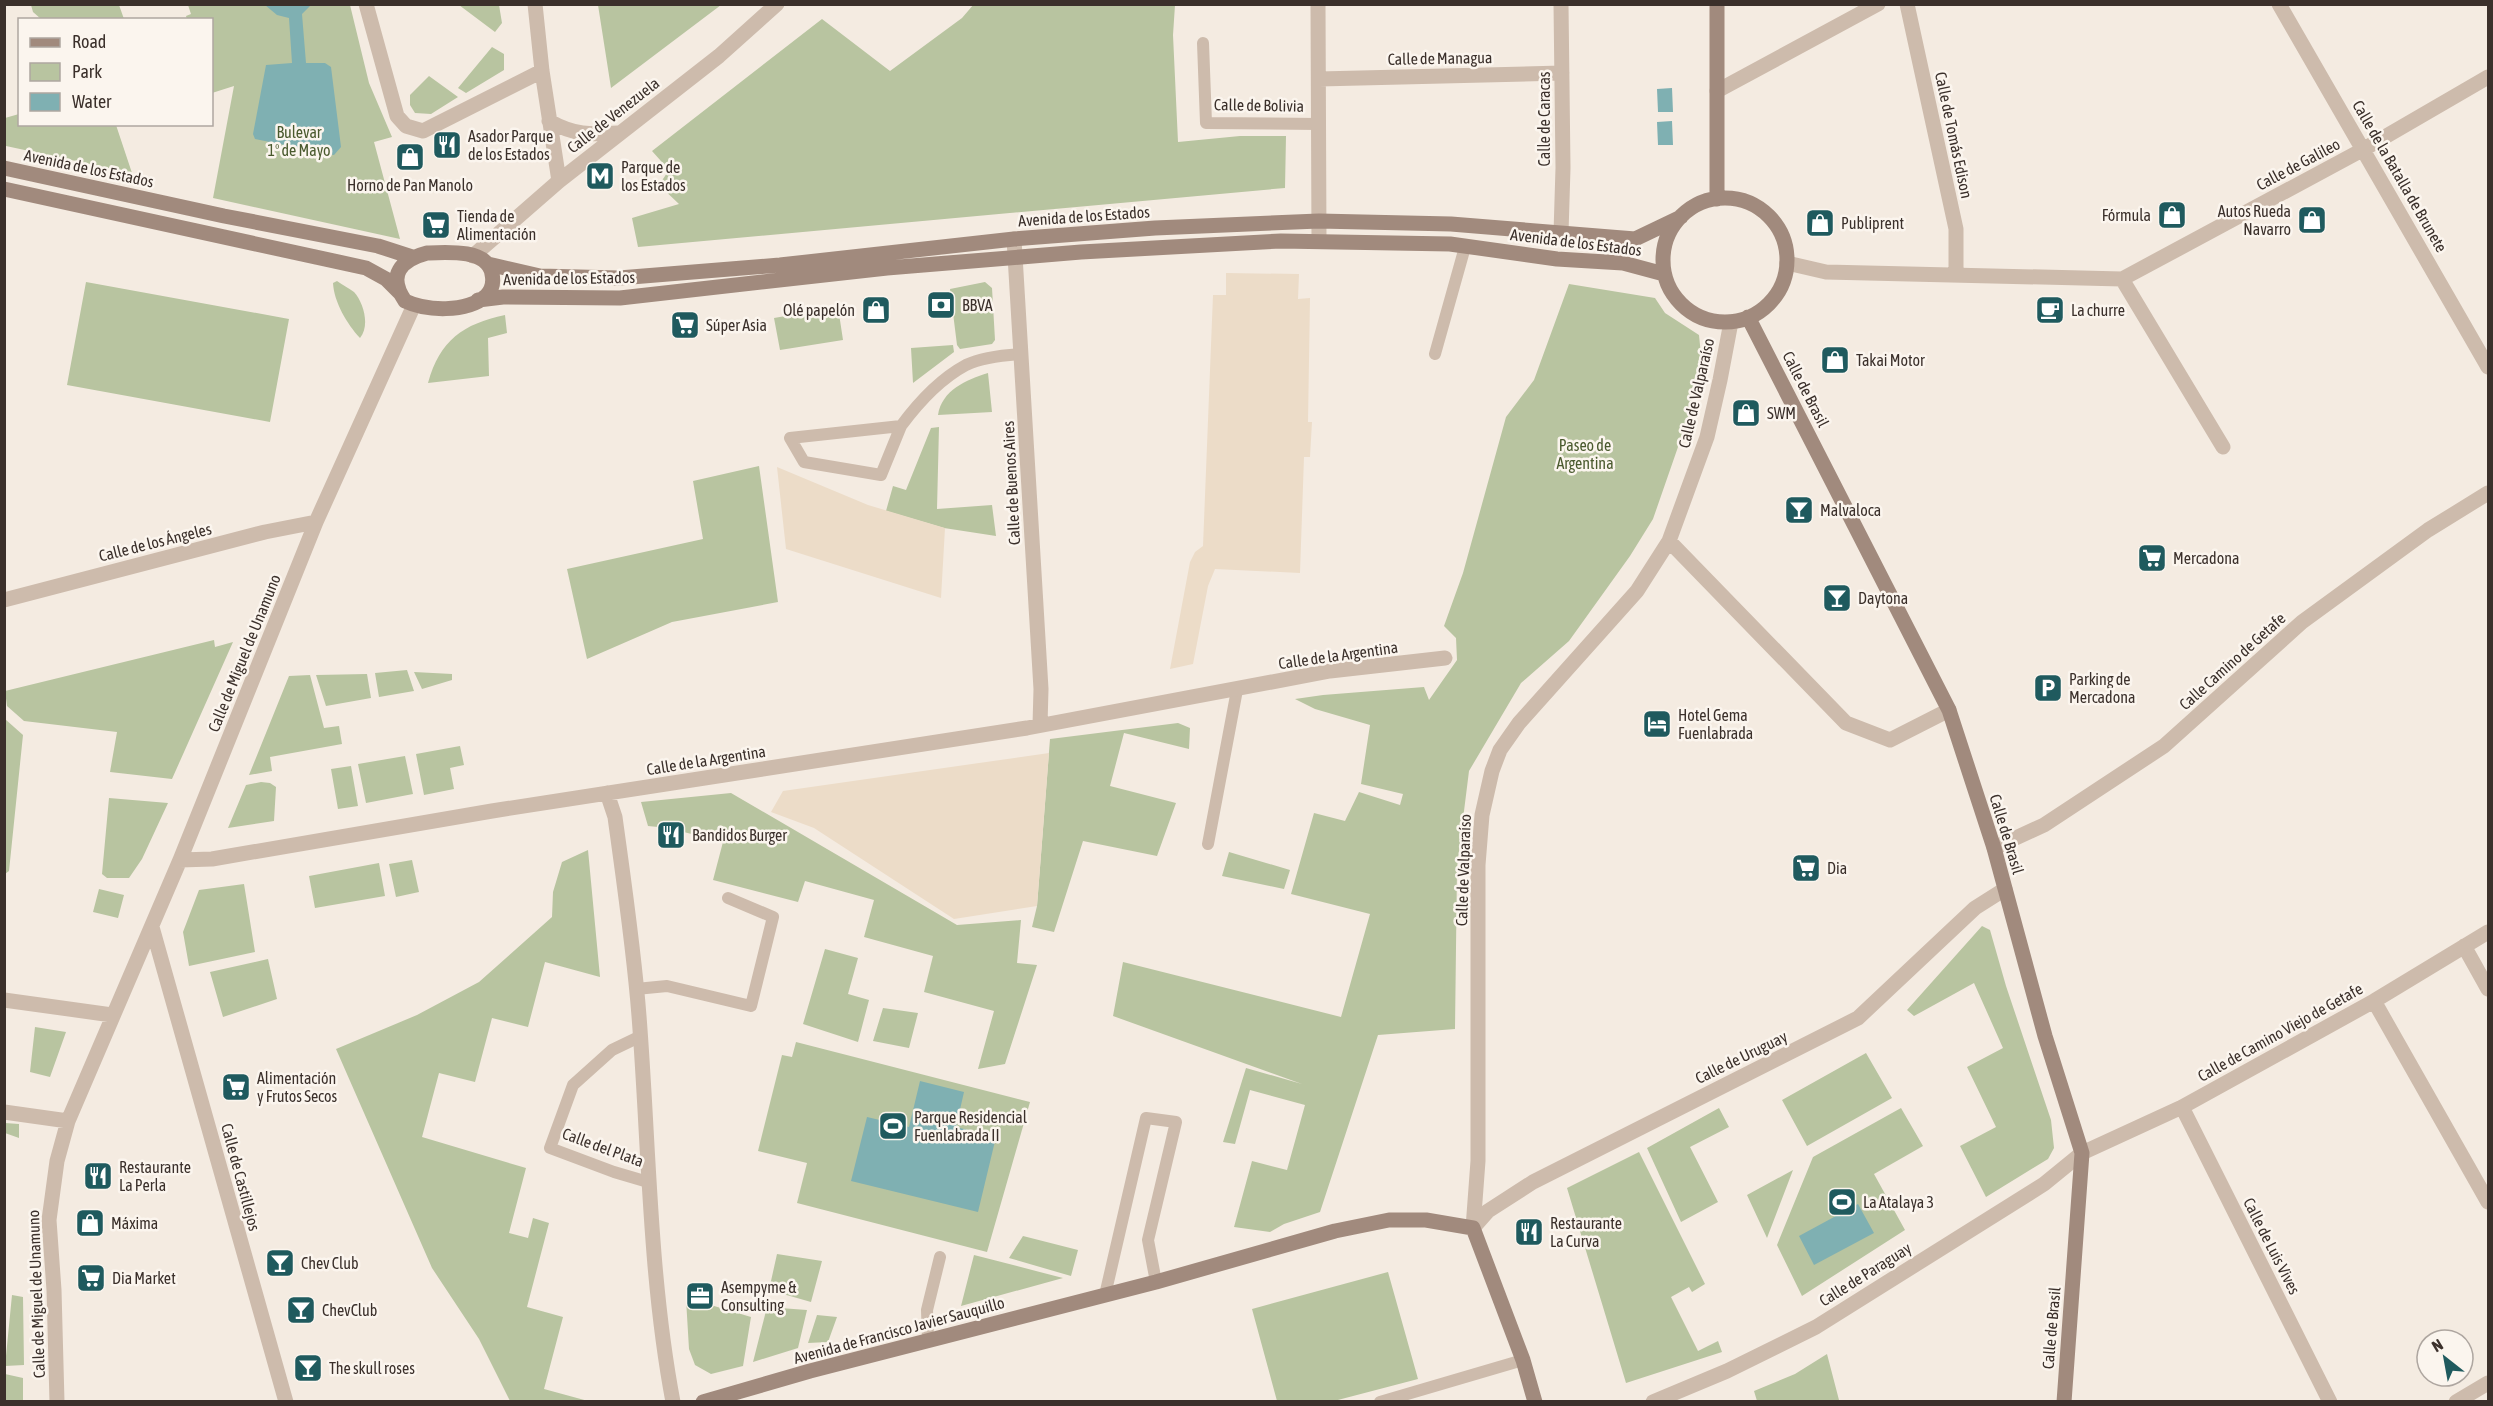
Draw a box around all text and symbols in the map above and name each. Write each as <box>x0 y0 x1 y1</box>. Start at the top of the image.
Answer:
legend <box>18 18 213 126</box>
text: Road <box>72 31 106 52</box>
street label: Calle de Managua <box>1387 48 1493 69</box>
text: Park <box>72 61 102 82</box>
street label: Calle de Tomás Edison <box>1932 70 1976 200</box>
street label: Calle de Caracas <box>1535 71 1553 166</box>
street label: Calle de Venezuela <box>564 74 662 156</box>
text: Water <box>72 91 112 112</box>
street label: Calle de Bolivia <box>1214 95 1304 115</box>
street label: Calle de la Batalla de Brunete <box>2349 97 2451 255</box>
park label: Bulevar 1º de Mayo <box>267 123 331 160</box>
place label: Asador Parque de los Estados <box>468 127 553 163</box>
restaurant icon: Asador Parque de los Estados <box>431 129 463 161</box>
street label: Calle de Galileo <box>2253 134 2343 194</box>
shop icon: Horno de Pan Manolo <box>394 141 426 173</box>
street label: Avenida de los Estados <box>23 145 156 191</box>
place label: Parque de los Estados <box>621 158 686 194</box>
metro station icon: Parque de los Estados <box>584 160 616 192</box>
place label: Horno de Pan Manolo <box>347 176 473 194</box>
shop icon: Fórmula <box>2156 199 2188 231</box>
street label: Avenida de los Estados <box>1018 202 1151 230</box>
place label: Autos Rueda Navarro <box>2218 202 2291 238</box>
shop icon: Autos Rueda Navarro <box>2296 204 2328 236</box>
place label: Fórmula <box>2102 206 2151 224</box>
place label: Tienda de Alimentación <box>457 207 536 243</box>
shop icon: Publiprent <box>1804 207 1836 239</box>
supermarket icon: Tienda de Alimentación <box>420 209 452 241</box>
place label: Publiprent <box>1841 214 1904 233</box>
street label: Avenida de los Estados <box>1509 225 1643 259</box>
street label: Avenida de los Estados <box>503 268 635 288</box>
bank icon: BBVA <box>925 289 957 321</box>
shop icon: Olé papelón <box>860 294 892 326</box>
cafe icon: La churre <box>2034 294 2066 326</box>
place label: BBVA <box>962 296 993 314</box>
place label: Olé papelón <box>783 301 855 320</box>
place label: La churre <box>2071 301 2125 319</box>
supermarket icon: Súper Asia <box>669 309 701 341</box>
place label: Súper Asia <box>706 316 767 335</box>
street label: Calle de Valparaíso <box>1675 336 1718 450</box>
shop icon: Takai Motor <box>1819 344 1851 376</box>
street label: Calle de Brasil <box>1779 348 1833 430</box>
place label: Takai Motor <box>1856 351 1925 369</box>
shop icon: SWM <box>1730 397 1762 429</box>
place label: SWM <box>1767 404 1796 422</box>
street label: Calle de Buenos Aires <box>999 420 1023 546</box>
park label: Paseo de Argentina <box>1556 436 1614 473</box>
bar icon: Malvaloca <box>1783 494 1815 526</box>
place label: Malvaloca <box>1820 501 1881 519</box>
street label: Calle de los Ángeles <box>97 519 214 566</box>
supermarket icon: Mercadona <box>2136 542 2168 574</box>
place label: Mercadona <box>2173 549 2239 567</box>
street label: Calle de Miguel de Unamuno <box>204 572 285 735</box>
bar icon: Daytona <box>1821 582 1853 614</box>
place label: Daytona <box>1858 589 1908 608</box>
street label: Calle Camino de Getafe <box>2175 609 2289 713</box>
street label: Calle de la Argentina <box>1277 638 1399 673</box>
place label: Parking de Mercadona <box>2069 670 2135 706</box>
parking icon: Parking de Mercadona <box>2032 672 2064 704</box>
place label: Hotel Gema Fuenlabrada <box>1678 706 1753 742</box>
hotel icon: Hotel Gema Fuenlabrada <box>1641 708 1673 740</box>
street label: Calle de la Argentina <box>645 742 767 779</box>
street label: Calle de Brasil <box>1986 792 2028 877</box>
street label: Calle de Valparaíso <box>1452 814 1475 926</box>
restaurant icon: Bandidos Burger <box>655 819 687 851</box>
place label: Bandidos Burger <box>692 826 787 845</box>
supermarket icon: Dia <box>1790 852 1822 884</box>
place label: Dia <box>1827 859 1847 877</box>
street label: Calle de Camino Viejo de Getafe <box>2195 979 2366 1086</box>
street label: Calle de Uruguay <box>1692 1027 1791 1088</box>
place label: Alimentación y Frutos Secos <box>257 1069 338 1106</box>
supermarket icon: Alimentación y Frutos Secos <box>220 1071 252 1103</box>
place label: Parque Residencial Fuenlabrada II <box>914 1108 1028 1144</box>
sports icon: Parque Residencial Fuenlabrada II <box>877 1110 909 1142</box>
street label: Calle de Castillejos <box>217 1121 264 1233</box>
street label: Calle del Plata <box>560 1124 646 1170</box>
place label: Restaurante La Perla <box>119 1158 191 1194</box>
restaurant icon: Restaurante La Perla <box>82 1160 114 1192</box>
sports icon: La Atalaya 3 <box>1826 1186 1858 1218</box>
place label: La Atalaya 3 <box>1863 1193 1934 1212</box>
street label: Calle de Luis Vives <box>2240 1195 2304 1298</box>
shop icon: Máxima <box>74 1207 106 1239</box>
street label: Calle de Miguel de Unamuno <box>24 1210 49 1378</box>
place label: Máxima <box>111 1214 158 1232</box>
place label: Restaurante La Curva <box>1550 1214 1622 1250</box>
restaurant icon: Restaurante La Curva <box>1513 1216 1545 1248</box>
street label: Calle de Paraguay <box>1816 1238 1915 1310</box>
bar icon: Chev Club <box>264 1247 296 1279</box>
place label: Chev Club <box>301 1254 359 1272</box>
supermarket icon: Dia Market <box>75 1262 107 1294</box>
place label: Dia Market <box>112 1269 176 1287</box>
place label: Asempyme & Consulting <box>721 1278 797 1315</box>
office icon: Asempyme & Consulting <box>684 1280 716 1312</box>
street label: Calle de Brasil <box>2038 1285 2064 1370</box>
street label: Avenida de Francisco Javier Sauquillo <box>792 1293 1007 1368</box>
bar icon: ChevClub <box>285 1294 317 1326</box>
place label: ChevClub <box>322 1301 377 1319</box>
north arrow <box>2415 1328 2475 1388</box>
text: N <box>2429 1335 2446 1355</box>
bar icon: The skull roses <box>292 1352 324 1384</box>
place label: The skull roses <box>329 1359 415 1377</box>

